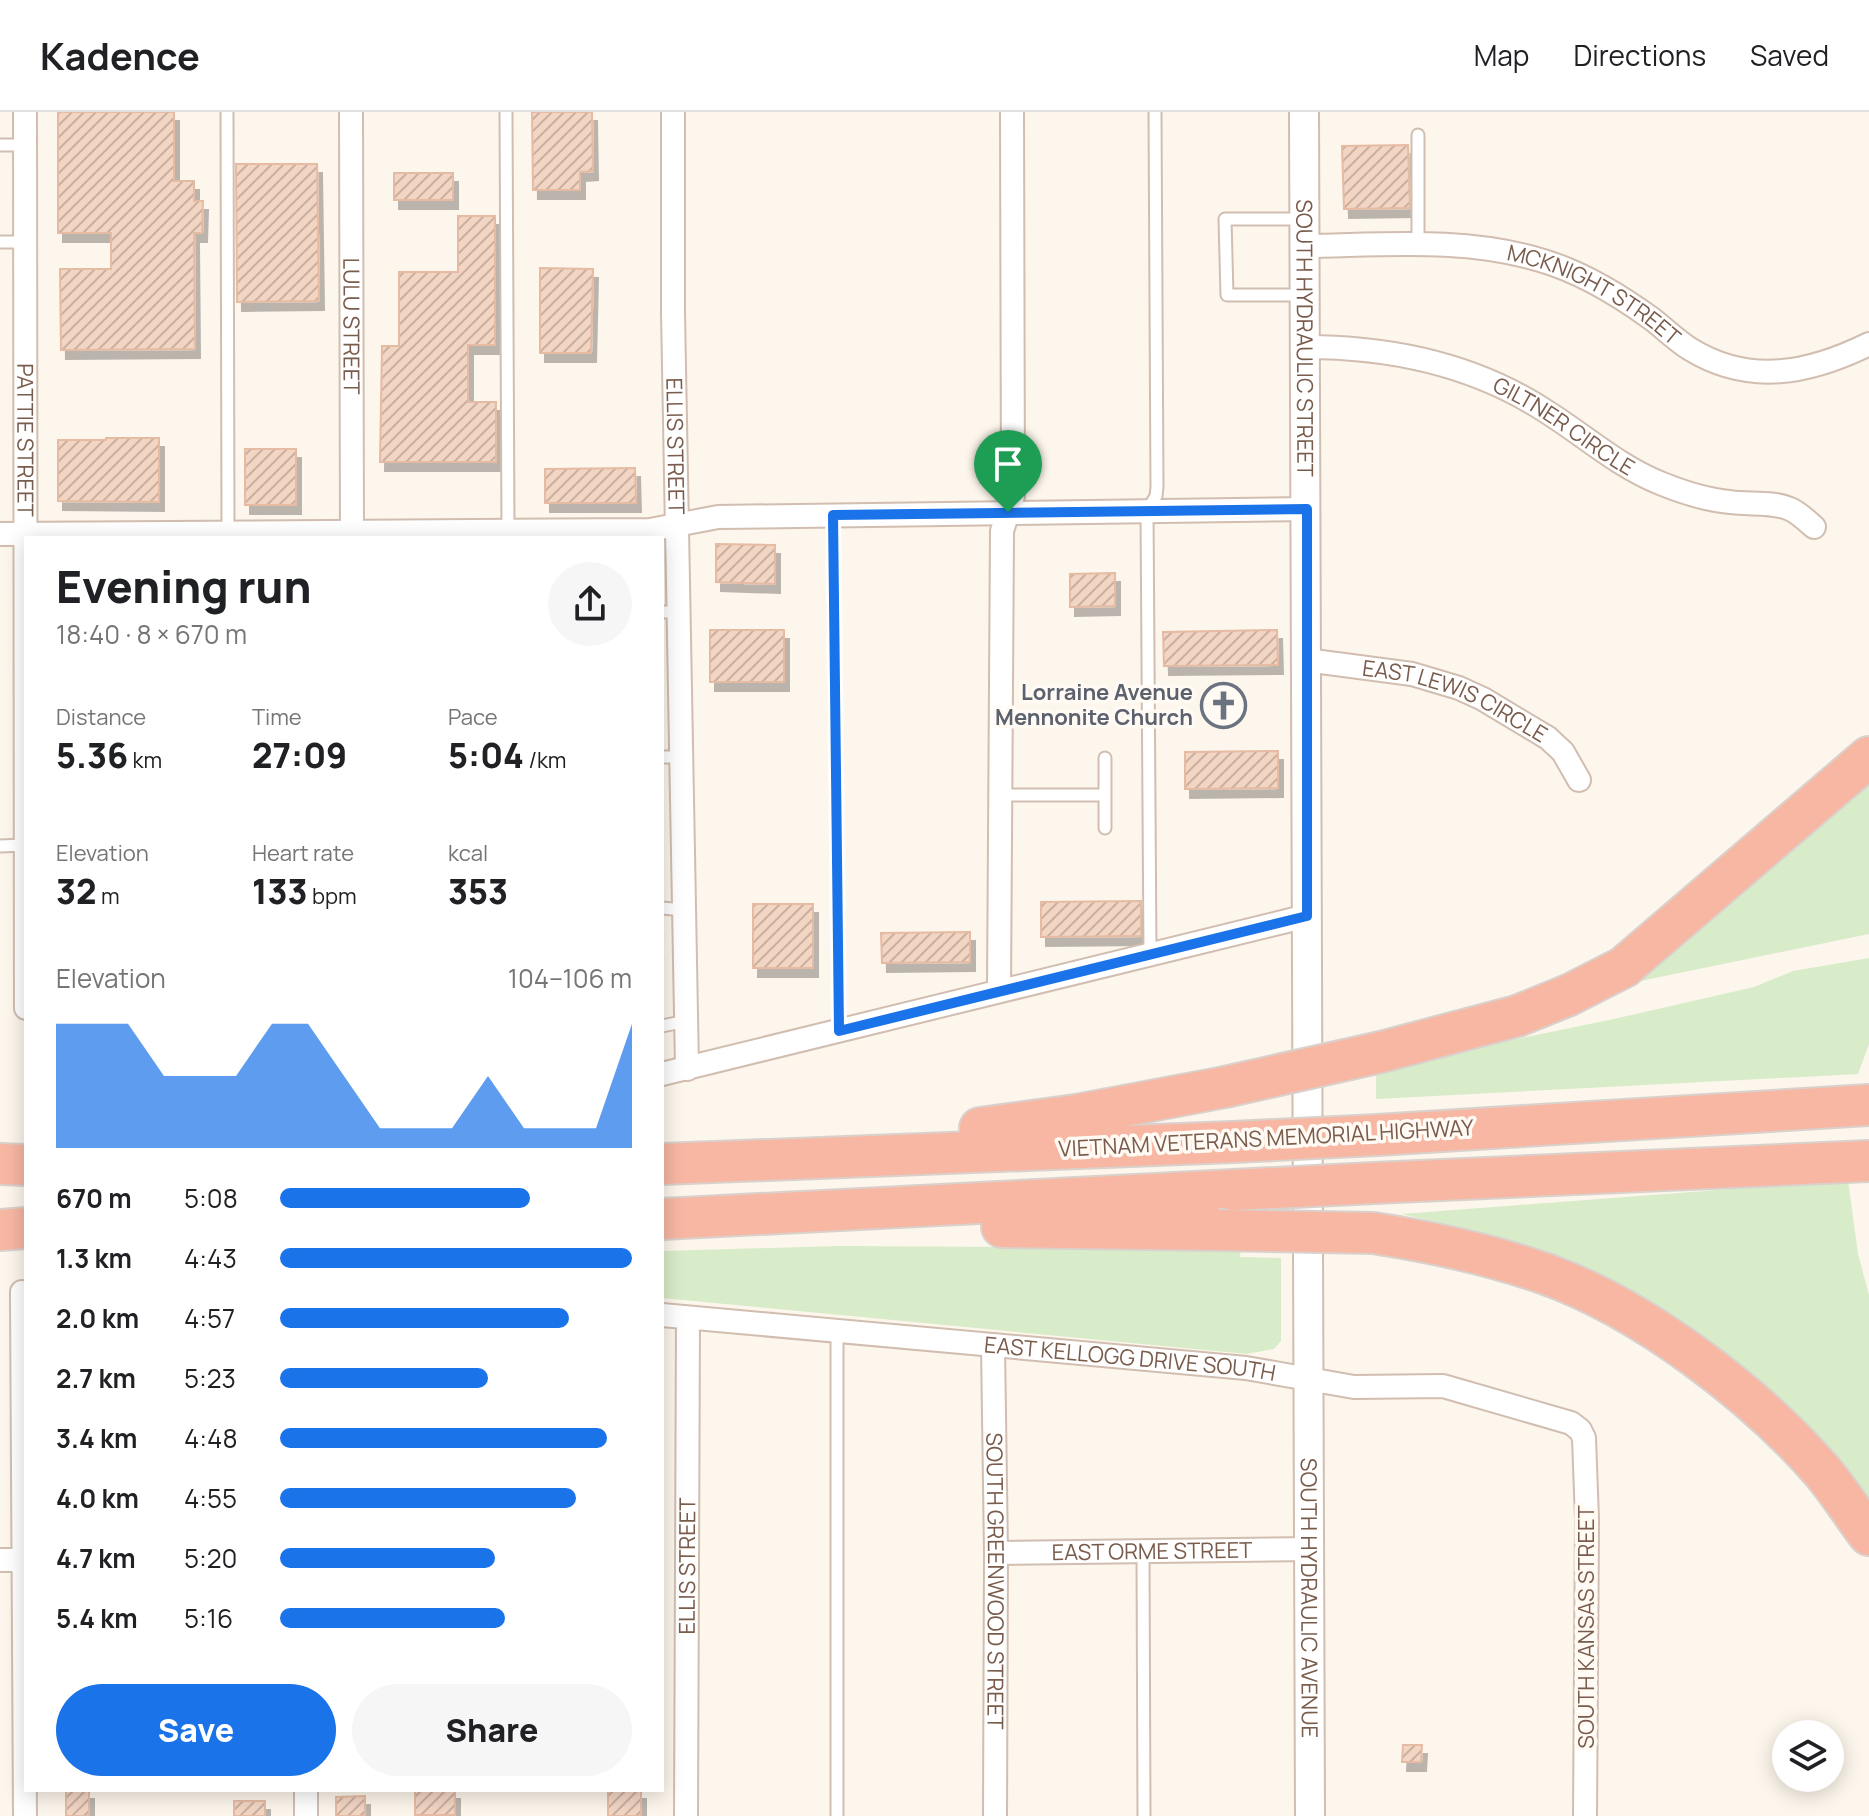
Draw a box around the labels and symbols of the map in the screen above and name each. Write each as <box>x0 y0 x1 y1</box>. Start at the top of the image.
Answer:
street label: SOUTH HYDRAULIC STREET <box>1289 199 1320 477</box>
street label: MCKNIGHT STREET <box>1504 237 1687 352</box>
street label: LULU STREET <box>336 258 367 394</box>
street label: PATTIE STREET <box>10 363 40 517</box>
street label: GILTNER CIRCLE <box>1488 370 1640 483</box>
street label: ELLIS STREET <box>659 377 692 515</box>
pin <box>974 430 1042 512</box>
street label: EAST LEWIS CIRCLE <box>1361 653 1553 749</box>
place label: Lorraine Avenue Mennonite Church <box>995 677 1193 732</box>
church icon: Lorraine Avenue Mennonite Church <box>1200 681 1248 729</box>
street label: VIETNAM VETERANS MEMORIAL HIGHWAY <box>1058 1112 1475 1164</box>
street label: EAST KELLOGG DRIVE SOUTH <box>983 1329 1278 1388</box>
street label: SOUTH GREENWOOD STREET <box>979 1432 1011 1730</box>
street label: SOUTH HYDRAULIC AVENUE <box>1294 1458 1325 1738</box>
street label: ELLIS STREET <box>672 1497 702 1635</box>
street label: SOUTH KANSAS STREET <box>1571 1505 1601 1749</box>
street label: EAST ORME STREET <box>1052 1535 1252 1567</box>

